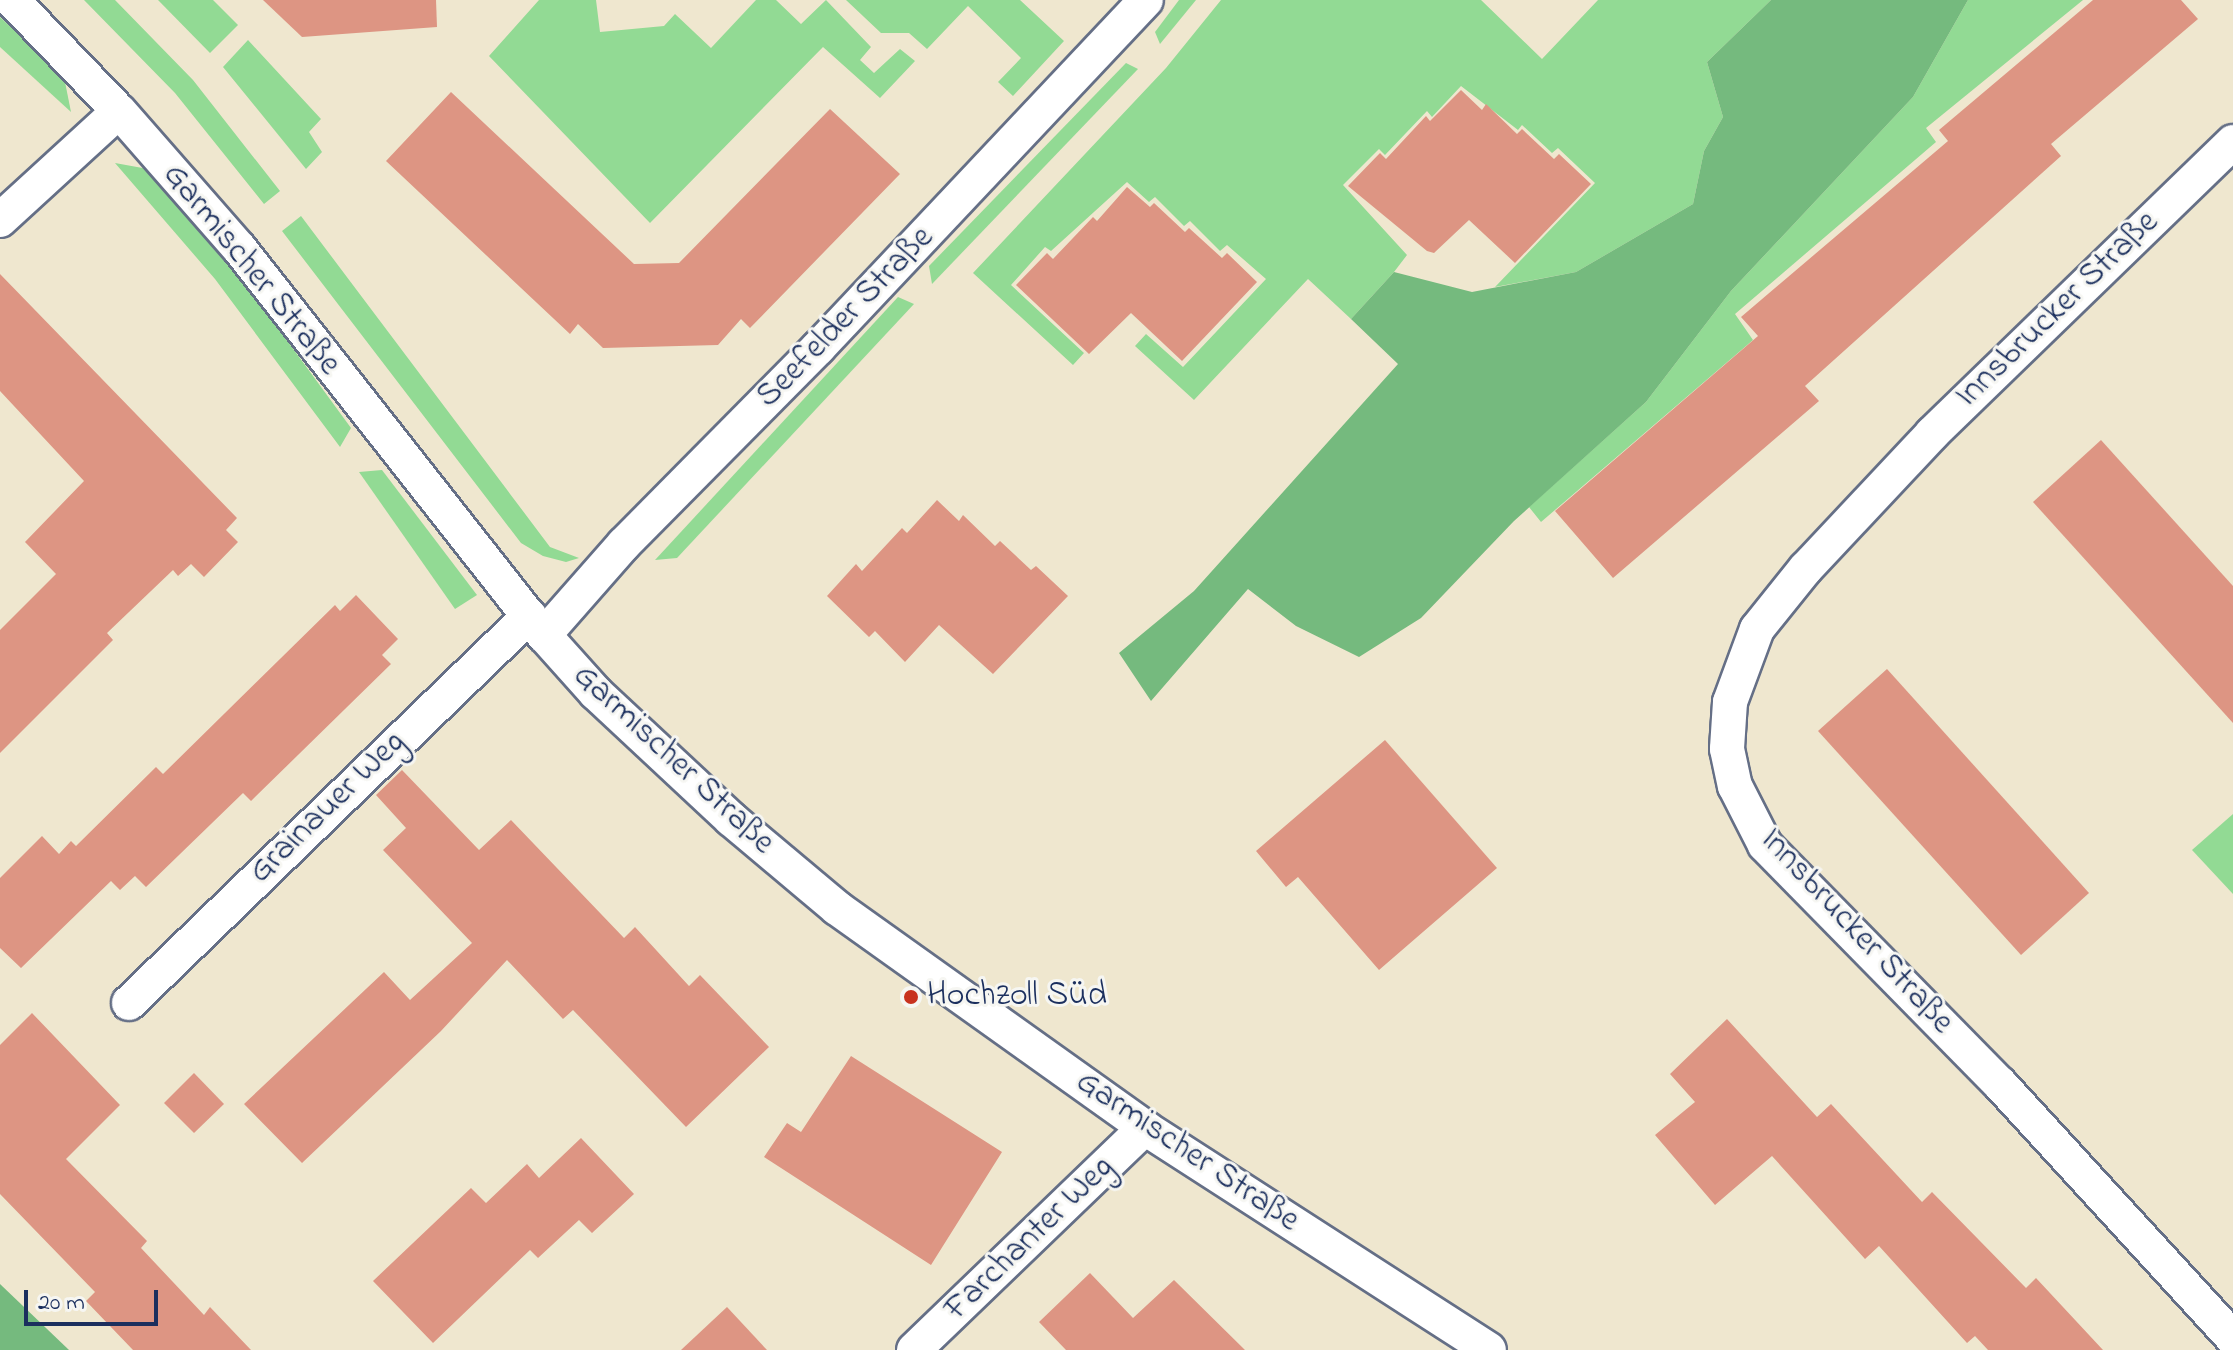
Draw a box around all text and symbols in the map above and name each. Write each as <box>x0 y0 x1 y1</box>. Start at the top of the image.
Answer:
street label: Garmischer Straße <box>153 156 349 384</box>
street label: Innsbrucker Straße <box>1948 203 2168 417</box>
street label: Seefelder Straße <box>749 218 943 418</box>
street label: Garmischer Straße <box>564 656 782 864</box>
street label: Grainauer Weg <box>241 723 415 893</box>
street label: Innsbrucker Straße <box>1750 821 1962 1043</box>
place label: Hochzoll Süd <box>927 977 1107 1017</box>
marker: Hochzoll Süd <box>902 988 920 1006</box>
street label: Garmischer Straße <box>1068 1062 1306 1242</box>
street label: Farchanter Weg <box>937 1148 1123 1330</box>
scale bar <box>28 1274 162 1324</box>
text: 20 m <box>38 1286 85 1321</box>

